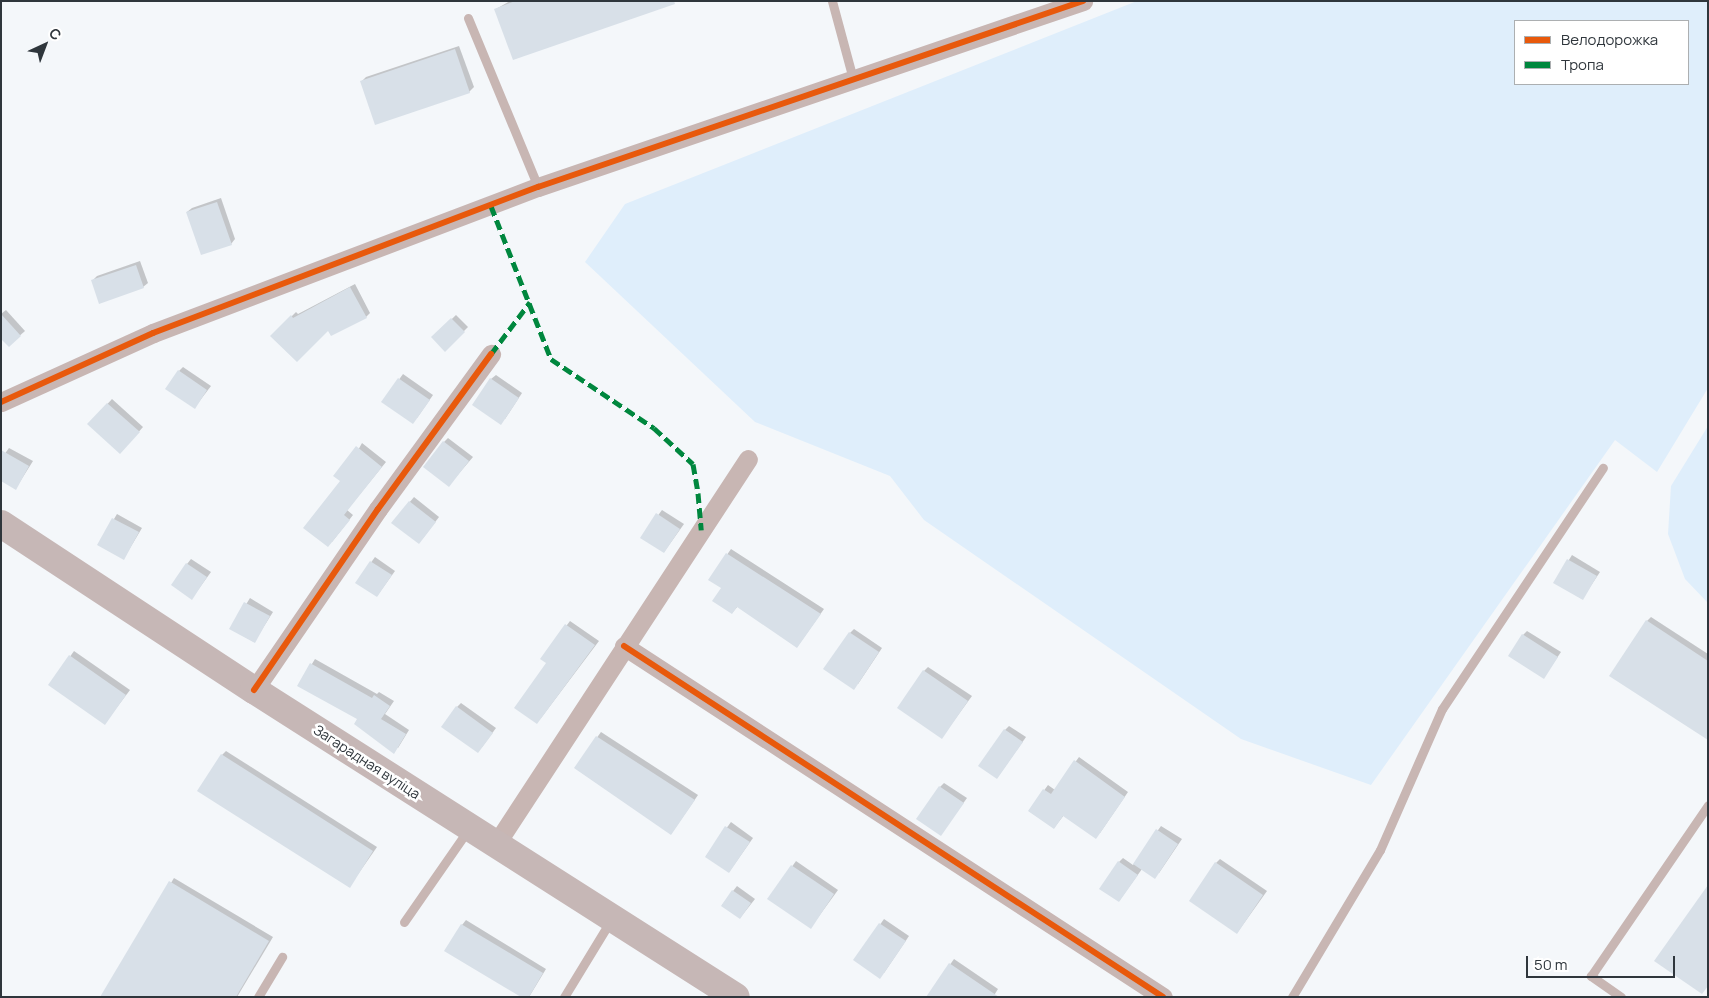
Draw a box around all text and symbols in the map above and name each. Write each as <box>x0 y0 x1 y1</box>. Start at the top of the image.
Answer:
north arrow <box>20 20 70 70</box>
legend <box>1514 20 1689 85</box>
text: С <box>45 23 66 44</box>
text: Велодорожка <box>1561 29 1658 50</box>
text: Тропа <box>1561 54 1604 75</box>
street label: Загарадная вуліца <box>311 721 423 803</box>
scale bar <box>1529 946 1678 978</box>
text: 50 m <box>1534 954 1568 975</box>

